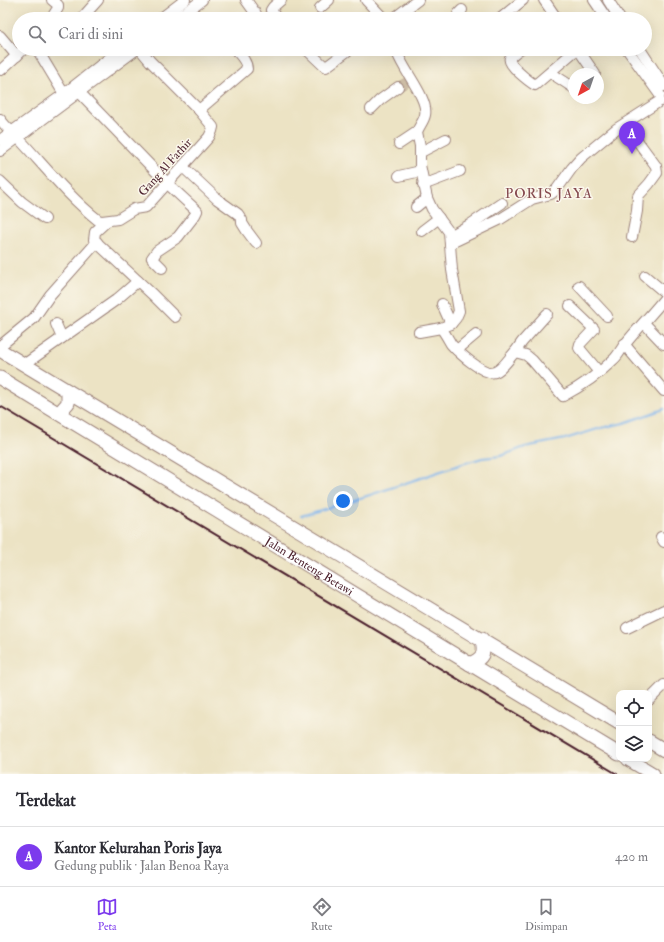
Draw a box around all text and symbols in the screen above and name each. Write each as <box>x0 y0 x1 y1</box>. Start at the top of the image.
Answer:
search box <box>12 12 652 56</box>
icon: search <box>26 23 48 45</box>
text: Cari di sini <box>58 25 123 44</box>
north arrow <box>568 68 604 104</box>
pin: A <box>619 121 645 154</box>
street label: Gang Al Fathir <box>135 135 196 199</box>
district label: PORIS JAYA <box>505 185 593 202</box>
your location <box>333 491 353 511</box>
street label: Jalan Benteng Betawi <box>261 533 356 599</box>
map controls <box>616 690 652 762</box>
button: locate <box>616 690 652 726</box>
button: layers <box>616 726 652 762</box>
text: Terdekat <box>16 790 76 811</box>
text: Kantor Kelurahan Poris Jaya <box>54 839 222 858</box>
text: A <box>25 849 33 865</box>
text: 420 m <box>615 849 648 865</box>
text: Gedung publik · Jalan Benoa Raya <box>54 858 229 874</box>
tab: Peta <box>96 896 118 933</box>
tab: Rute <box>311 896 333 933</box>
tab: Disimpan <box>525 896 568 933</box>

